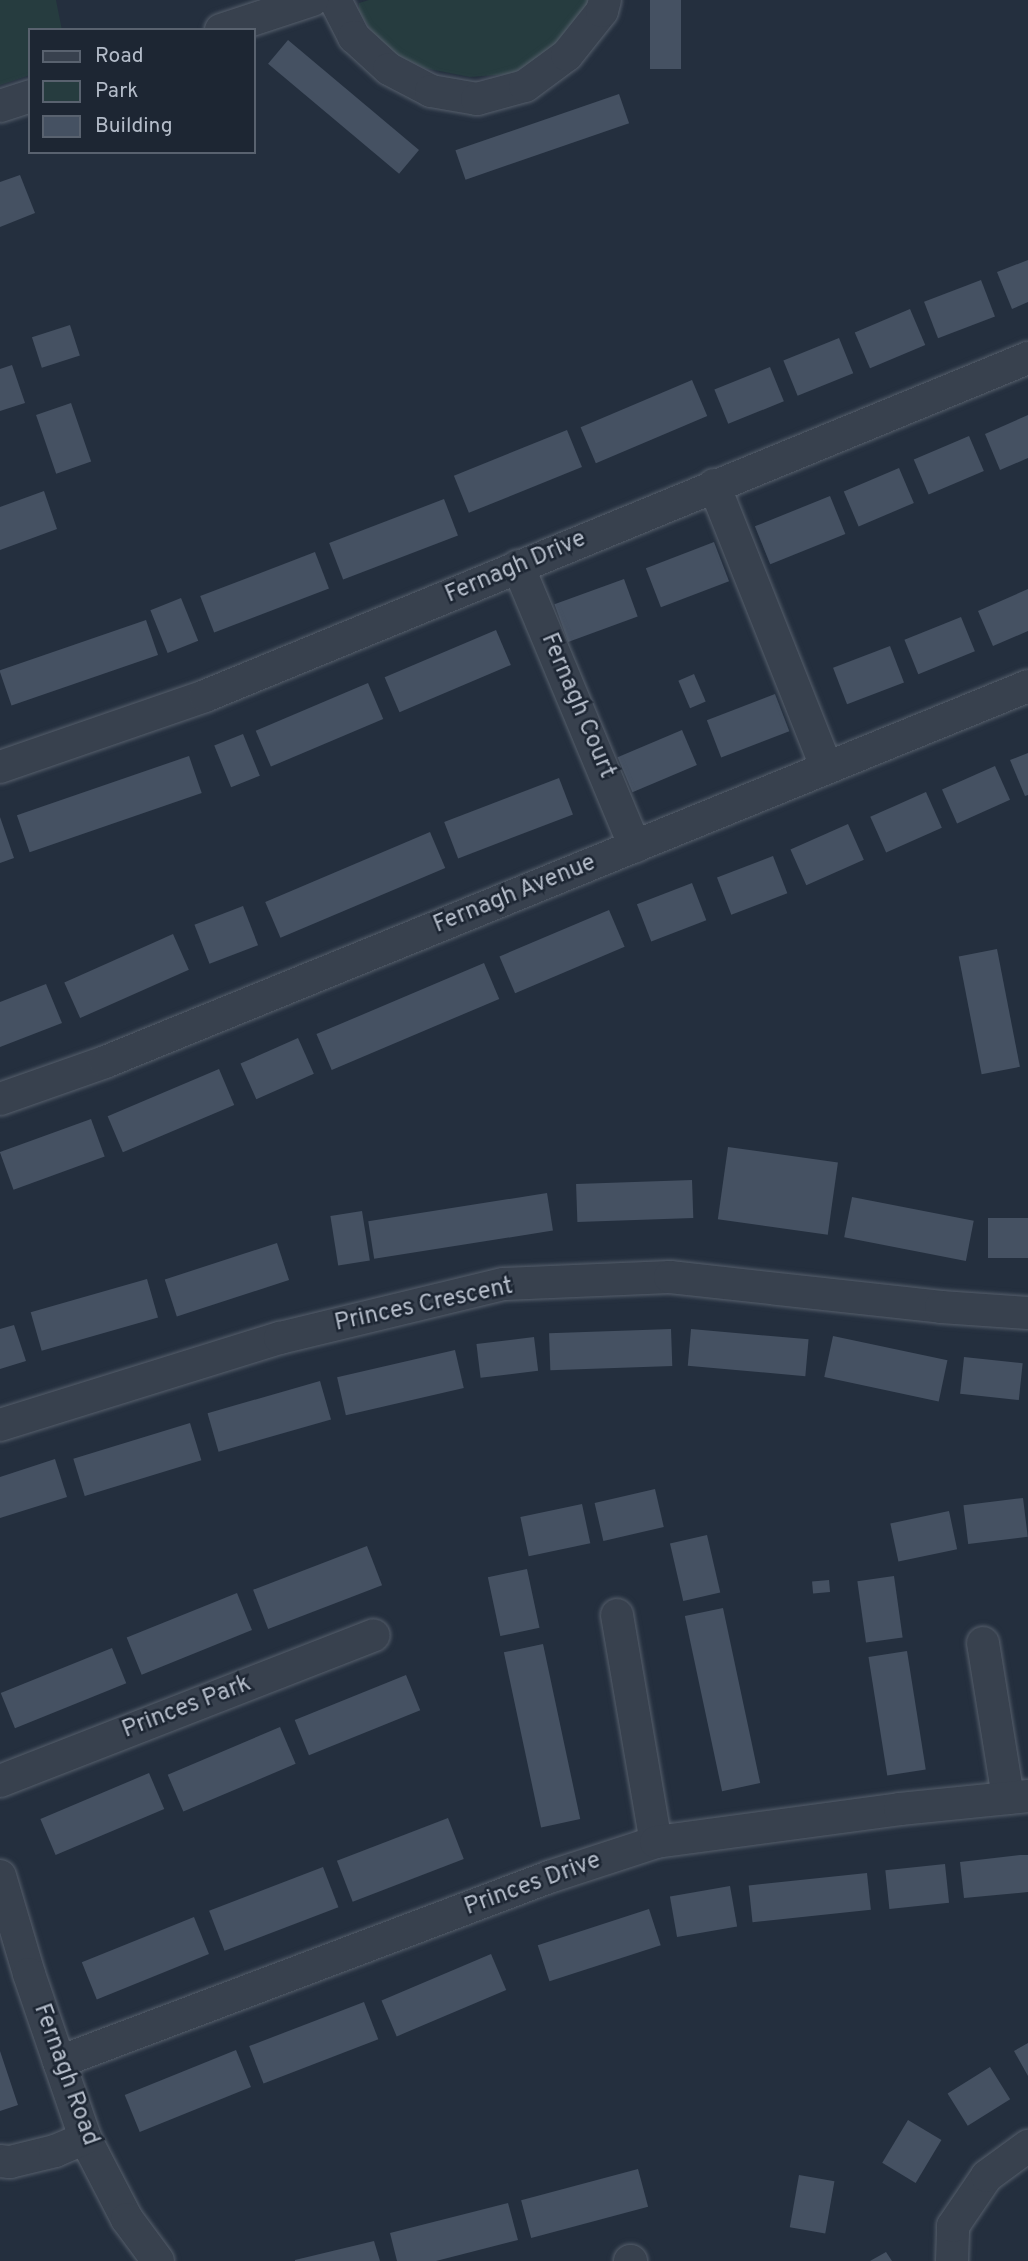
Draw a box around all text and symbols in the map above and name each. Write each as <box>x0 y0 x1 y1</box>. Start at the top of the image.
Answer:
legend <box>28 28 256 154</box>
text: Road <box>95 43 144 70</box>
text: Park <box>95 78 138 105</box>
text: Building <box>95 113 173 140</box>
street label: Fernagh Drive <box>441 525 591 611</box>
street label: Fernagh Court <box>534 629 620 783</box>
street label: Fernagh Avenue <box>429 849 601 941</box>
street label: Princes Crescent <box>332 1273 516 1339</box>
street label: Princes Park <box>119 1670 255 1746</box>
street label: Princes Drive <box>461 1847 605 1923</box>
street label: Fernagh Road <box>26 2000 104 2150</box>

